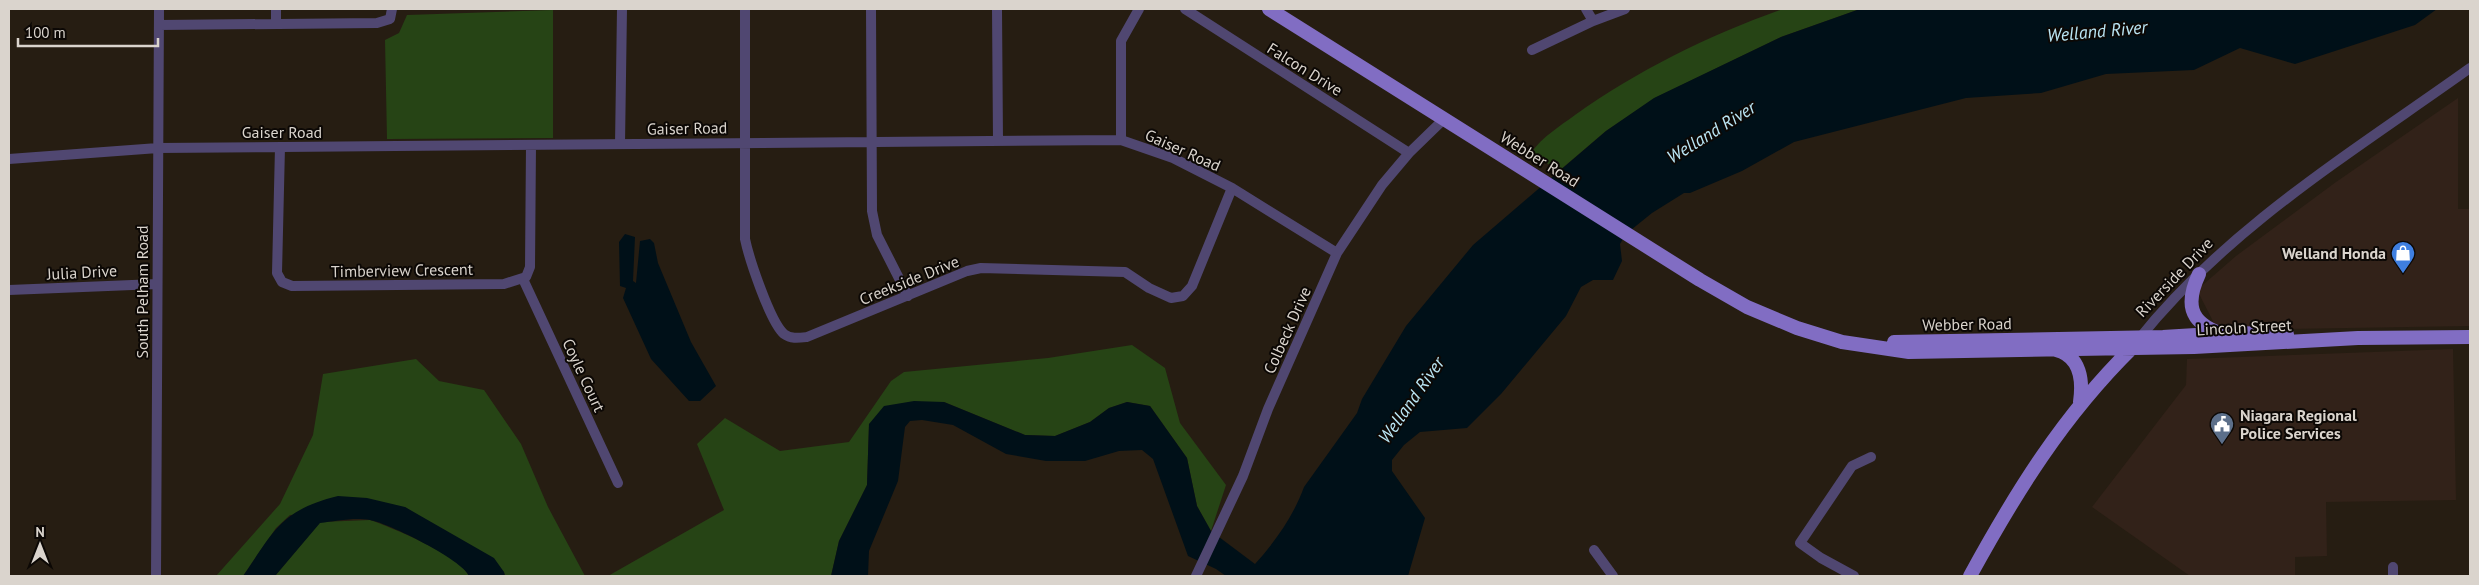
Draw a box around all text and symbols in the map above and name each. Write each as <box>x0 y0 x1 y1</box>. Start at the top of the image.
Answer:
scale bar <box>18 15 158 47</box>
water label: Welland River <box>2046 15 2149 47</box>
text: 100 m <box>25 23 66 42</box>
street label: Falcon Drive <box>1264 38 1346 100</box>
water label: Welland River <box>1662 95 1761 168</box>
street label: Gaiser Road <box>647 117 727 139</box>
street label: Gaiser Road <box>242 122 322 142</box>
street label: Gaiser Road <box>1142 124 1224 176</box>
street label: Webber Road <box>1497 127 1583 191</box>
street label: South Pelham Road <box>132 225 152 359</box>
street label: Riverside Drive <box>2131 233 2217 321</box>
shop icon: Welland Honda <box>2390 240 2416 274</box>
place label: Welland Honda <box>2282 243 2386 263</box>
street label: Creekside Drive <box>856 251 962 309</box>
street label: Timberview Crescent <box>331 259 474 281</box>
street label: Julia Drive <box>45 260 118 284</box>
street label: Colbeck Drive <box>1259 283 1315 377</box>
street label: Webber Road <box>1922 313 2012 335</box>
street label: Lincoln Street <box>2196 314 2293 339</box>
street label: Coyle Court <box>558 335 610 415</box>
water label: Welland River <box>1373 351 1450 448</box>
place label: Niagara Regional Police Services <box>2240 405 2357 443</box>
public building icon: Niagara Regional Police Services <box>2209 411 2235 445</box>
north arrow <box>15 520 65 570</box>
text: N <box>35 523 45 541</box>

